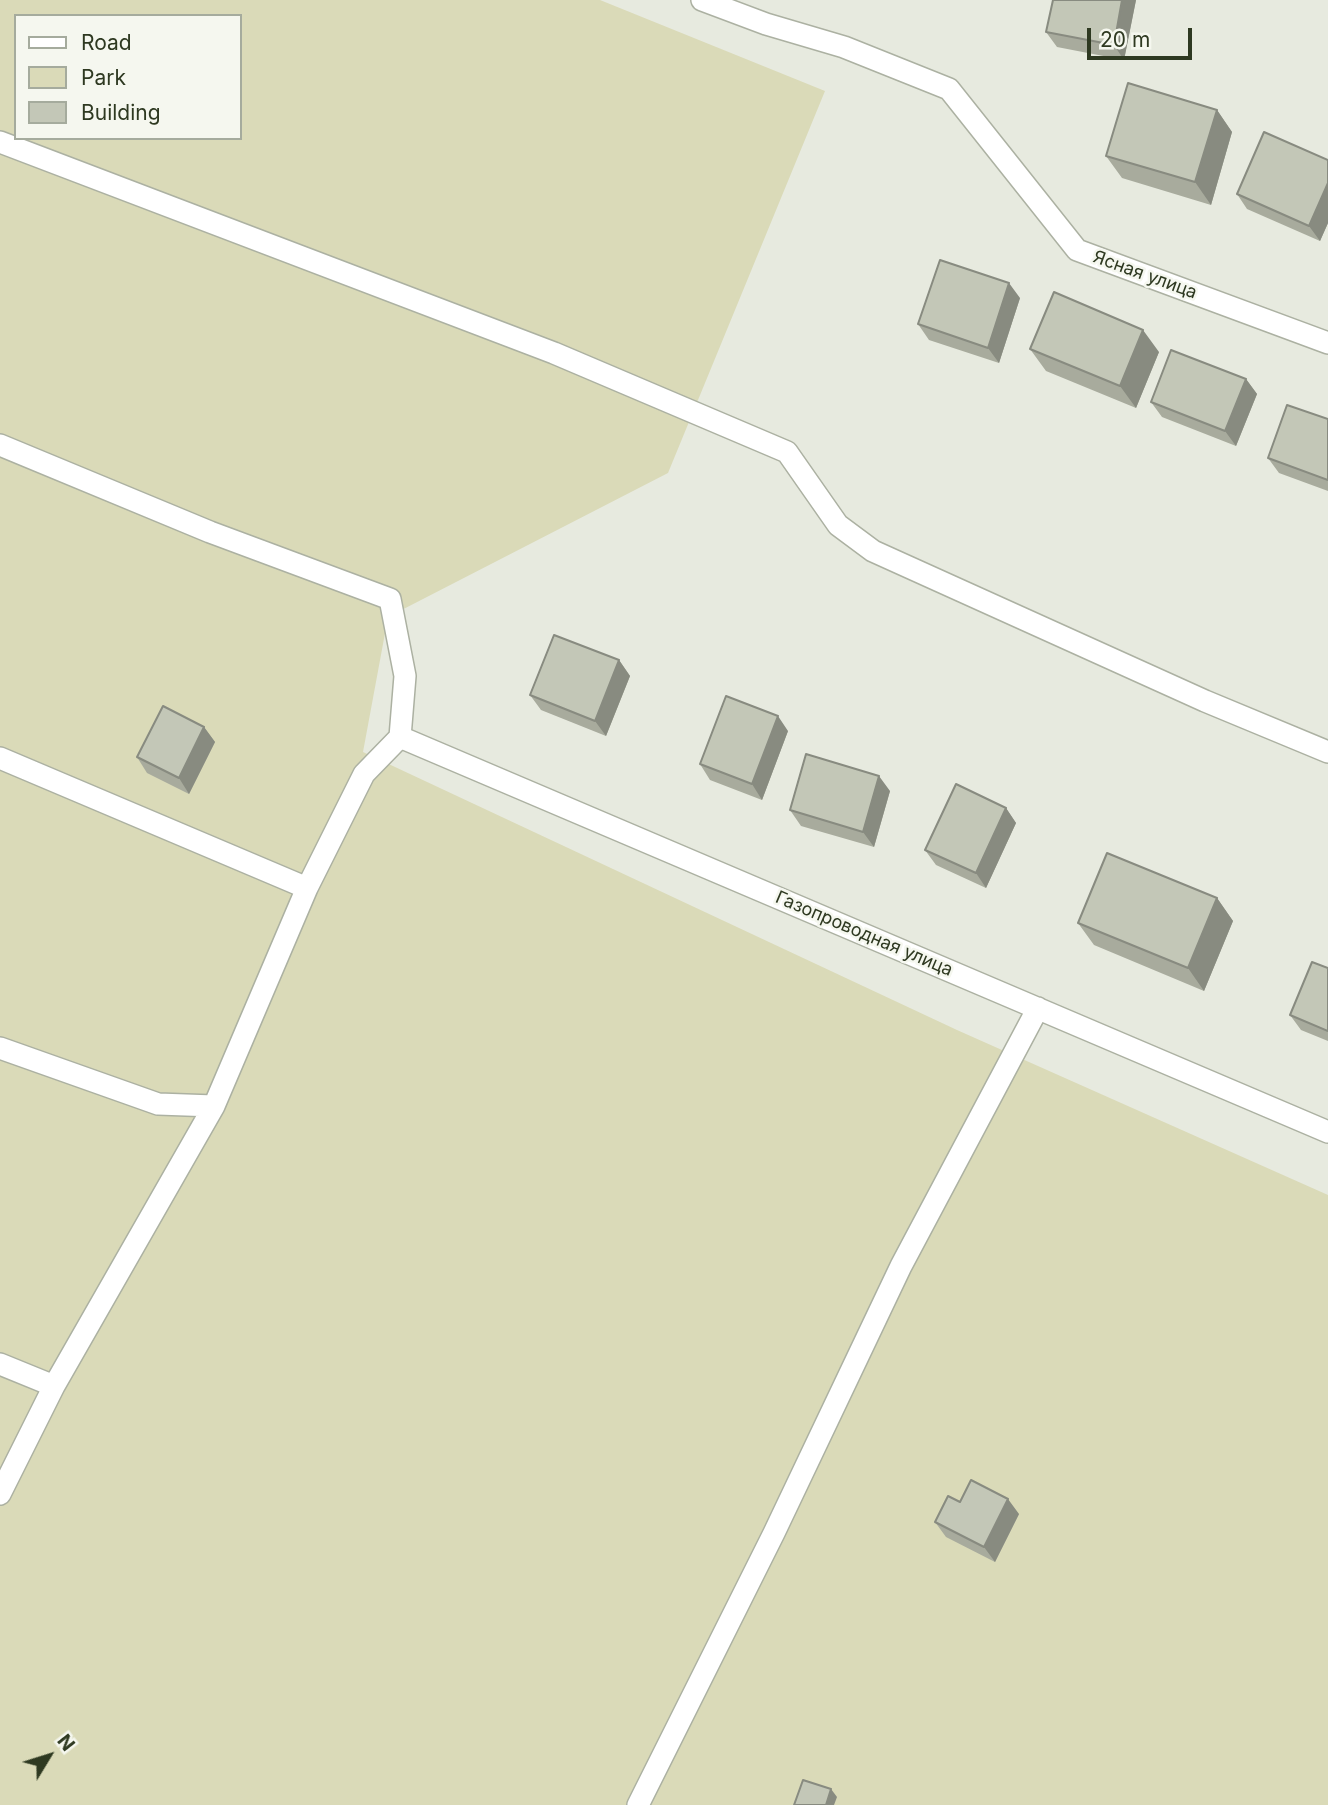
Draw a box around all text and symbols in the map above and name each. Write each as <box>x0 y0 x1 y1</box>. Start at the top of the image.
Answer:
legend <box>14 14 242 140</box>
scale bar <box>1090 14 1195 58</box>
text: 20 m <box>1100 27 1150 52</box>
text: Road <box>81 30 132 55</box>
text: Park <box>81 65 126 90</box>
text: Building <box>81 100 161 125</box>
street label: Ясная улица <box>1090 246 1200 304</box>
street label: Газопроводная улица <box>772 887 956 981</box>
north arrow <box>14 1721 84 1791</box>
text: N <box>52 1730 79 1756</box>

